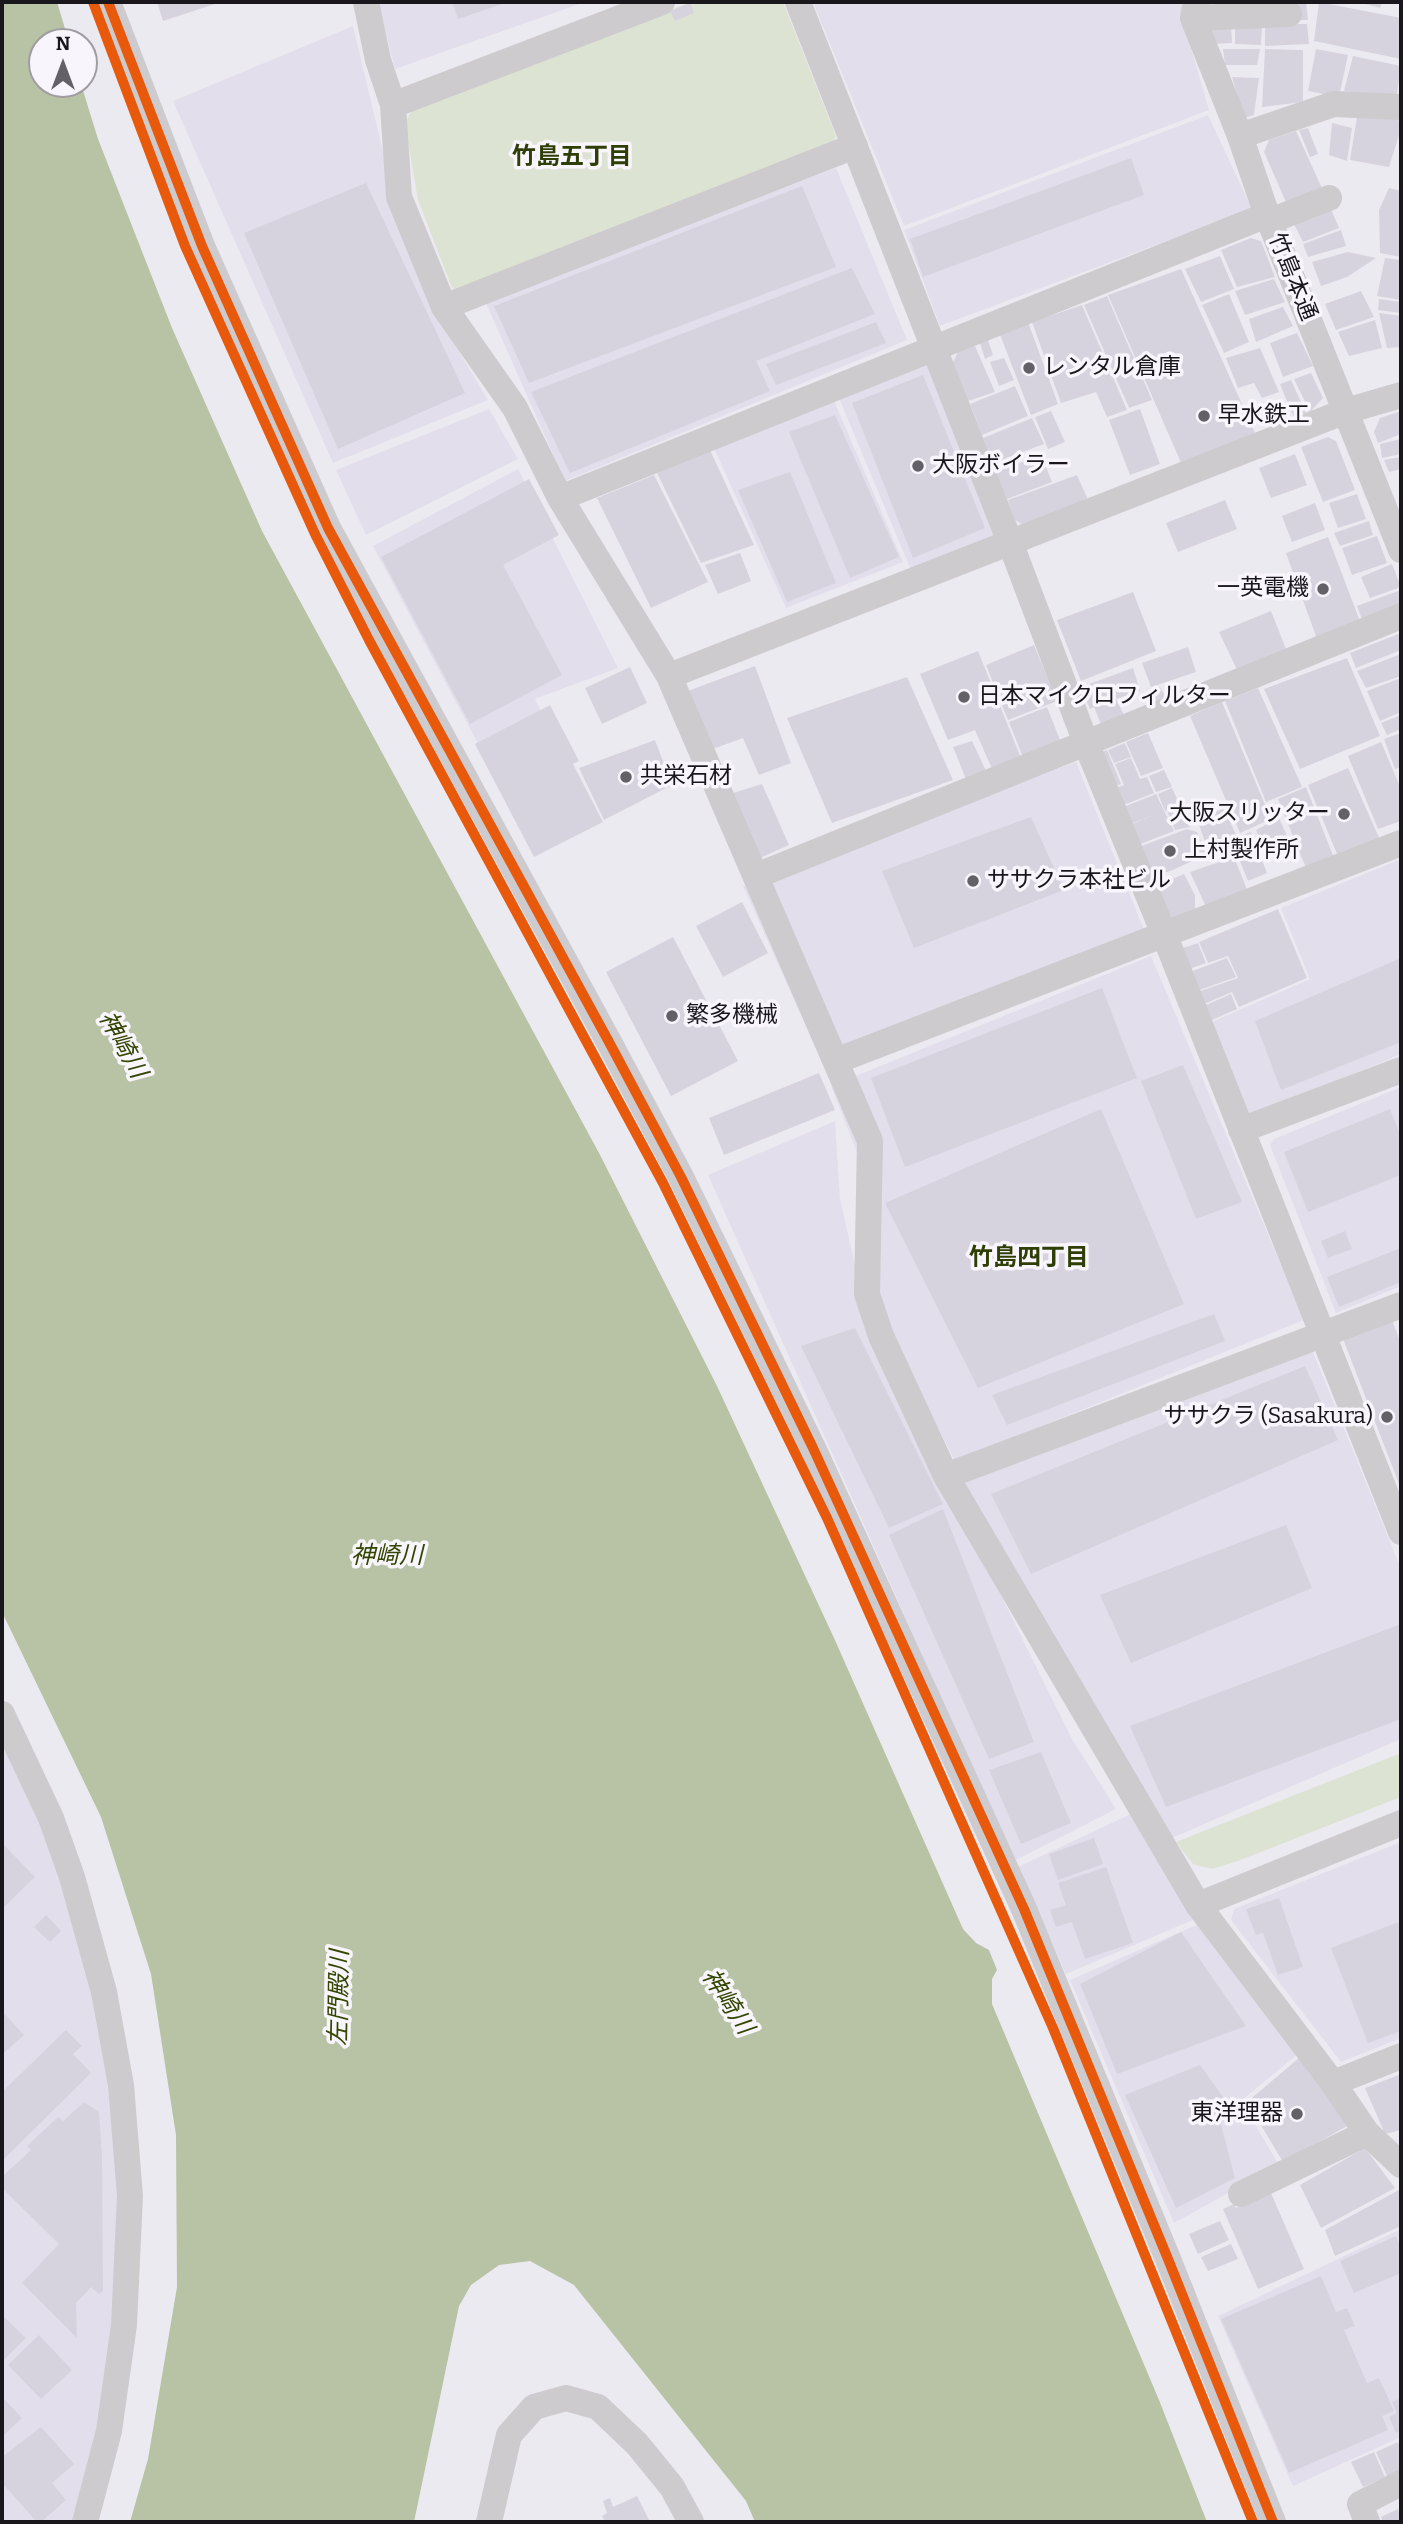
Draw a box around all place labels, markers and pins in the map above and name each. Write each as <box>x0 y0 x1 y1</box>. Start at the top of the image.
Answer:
place label: レンタル倉庫 <box>1043 354 1181 382</box>
marker: レンタル倉庫 <box>1021 360 1037 376</box>
place label: 早水鉄工 <box>1218 402 1310 430</box>
marker: 早水鉄工 <box>1196 408 1212 424</box>
place label: 大阪ボイラー <box>932 452 1070 480</box>
marker: 大阪ボイラー <box>910 458 926 474</box>
place label: 一英電機 <box>1217 575 1309 603</box>
marker: 一英電機 <box>1315 581 1331 597</box>
place label: 日本マイクロフィルター <box>978 683 1231 711</box>
marker: 日本マイクロフィルター <box>956 689 972 705</box>
place label: 共栄石材 <box>640 763 732 791</box>
marker: 共栄石材 <box>618 769 634 785</box>
place label: 大阪スリッター <box>1169 800 1330 828</box>
marker: 大阪スリッター <box>1336 806 1352 822</box>
place label: 上村製作所 <box>1184 837 1299 865</box>
marker: 上村製作所 <box>1162 843 1178 859</box>
place label: ササクラ本社ビル <box>987 867 1171 895</box>
marker: ササクラ本社ビル <box>965 873 981 889</box>
place label: 繁多機械 <box>686 1002 778 1030</box>
marker: 繁多機械 <box>664 1008 680 1024</box>
place label: ササクラ (Sasakura) <box>1164 1403 1373 1431</box>
marker: ササクラ (Sasakura) <box>1379 1409 1395 1425</box>
place label: 東洋理器 <box>1191 2100 1283 2128</box>
marker: 東洋理器 <box>1289 2106 1305 2122</box>

